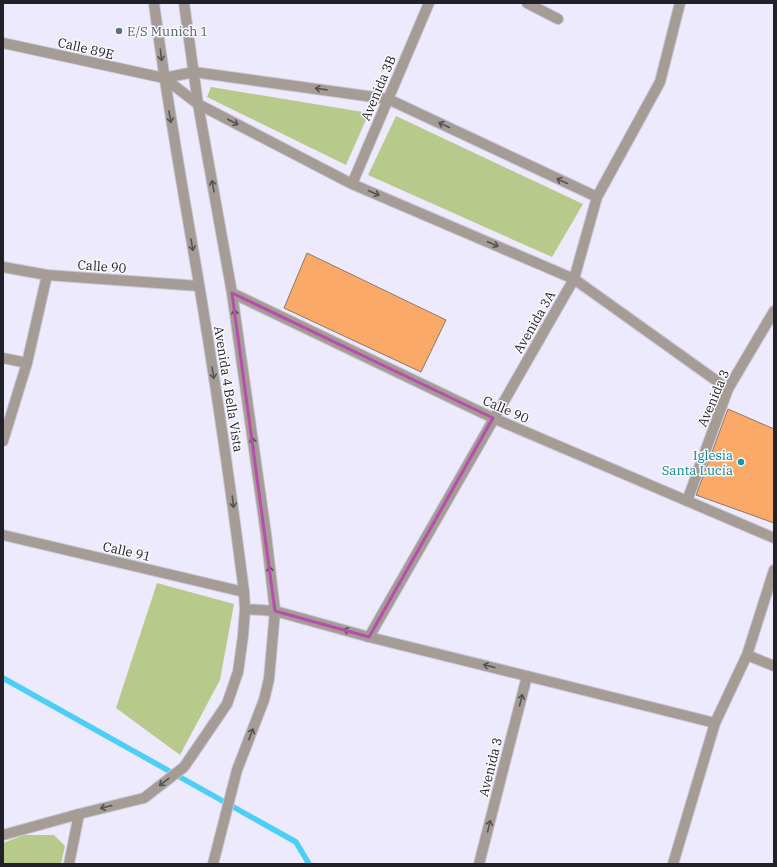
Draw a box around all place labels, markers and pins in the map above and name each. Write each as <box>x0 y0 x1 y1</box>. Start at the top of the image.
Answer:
place label: E/S Munich 1 <box>127 23 208 40</box>
marker: E/S Munich 1 <box>114 26 124 36</box>
place label: Iglesia Santa Lucía <box>662 447 733 479</box>
marker: Iglesia Santa Lucía <box>736 457 746 467</box>

